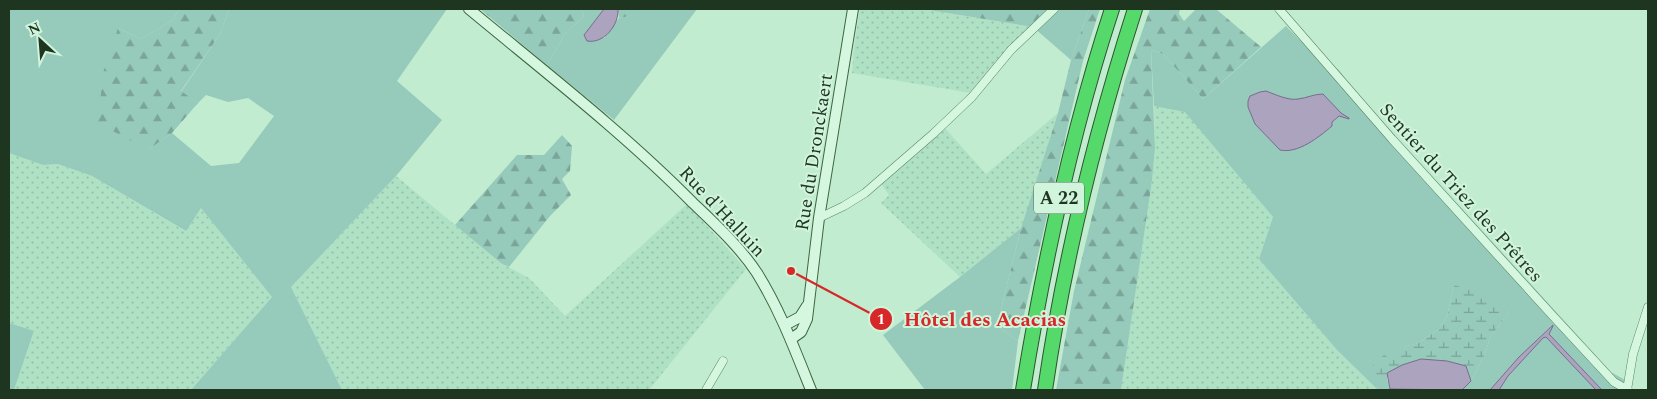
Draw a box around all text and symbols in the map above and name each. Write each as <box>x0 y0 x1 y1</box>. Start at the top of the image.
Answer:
north arrow <box>15 15 65 65</box>
text: N <box>25 17 44 41</box>
street label: Rue du Dronckaert <box>788 71 841 233</box>
street label: Sentier du Triez des Prêtres <box>1372 97 1550 289</box>
street label: Rue d'Halluin <box>672 160 772 264</box>
road number: A 22 <box>1034 182 1084 214</box>
callout: Hôtel des Acacias <box>869 302 1076 337</box>
text: Hôtel des Acacias <box>904 305 1066 335</box>
text: 1 <box>877 308 885 331</box>

